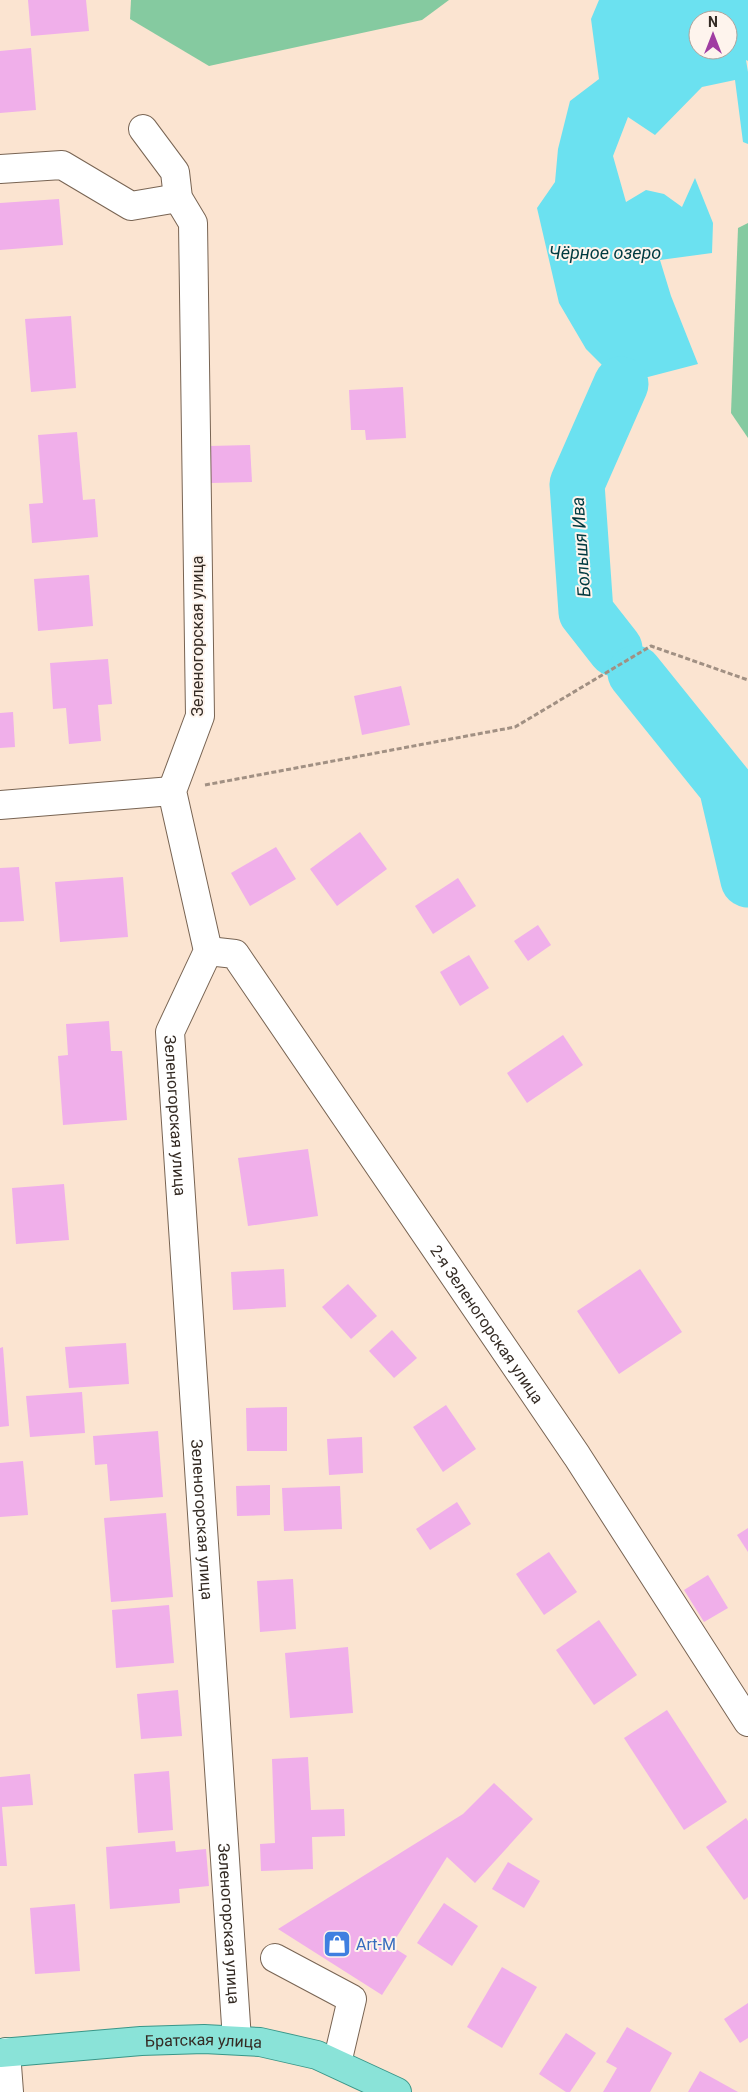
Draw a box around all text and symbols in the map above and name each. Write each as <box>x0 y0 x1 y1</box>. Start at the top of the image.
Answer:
north arrow <box>688 10 738 60</box>
text: N <box>708 14 718 30</box>
water label: Чёрное озеро <box>549 242 661 263</box>
water label: Большя Ива <box>567 496 594 598</box>
street label: Зеленогорская улица <box>188 555 207 717</box>
street label: Зеленогорская улица <box>160 1034 190 1196</box>
street label: 2-я Зеленогорская улица <box>426 1242 547 1407</box>
street label: Зеленогорская улица <box>187 1438 217 1600</box>
street label: Зеленогорская улица <box>214 1843 244 2005</box>
shop icon: Art-M <box>322 1929 352 1959</box>
place label: Art-M <box>356 1935 396 1954</box>
street label: Братская улица <box>145 2030 262 2052</box>

